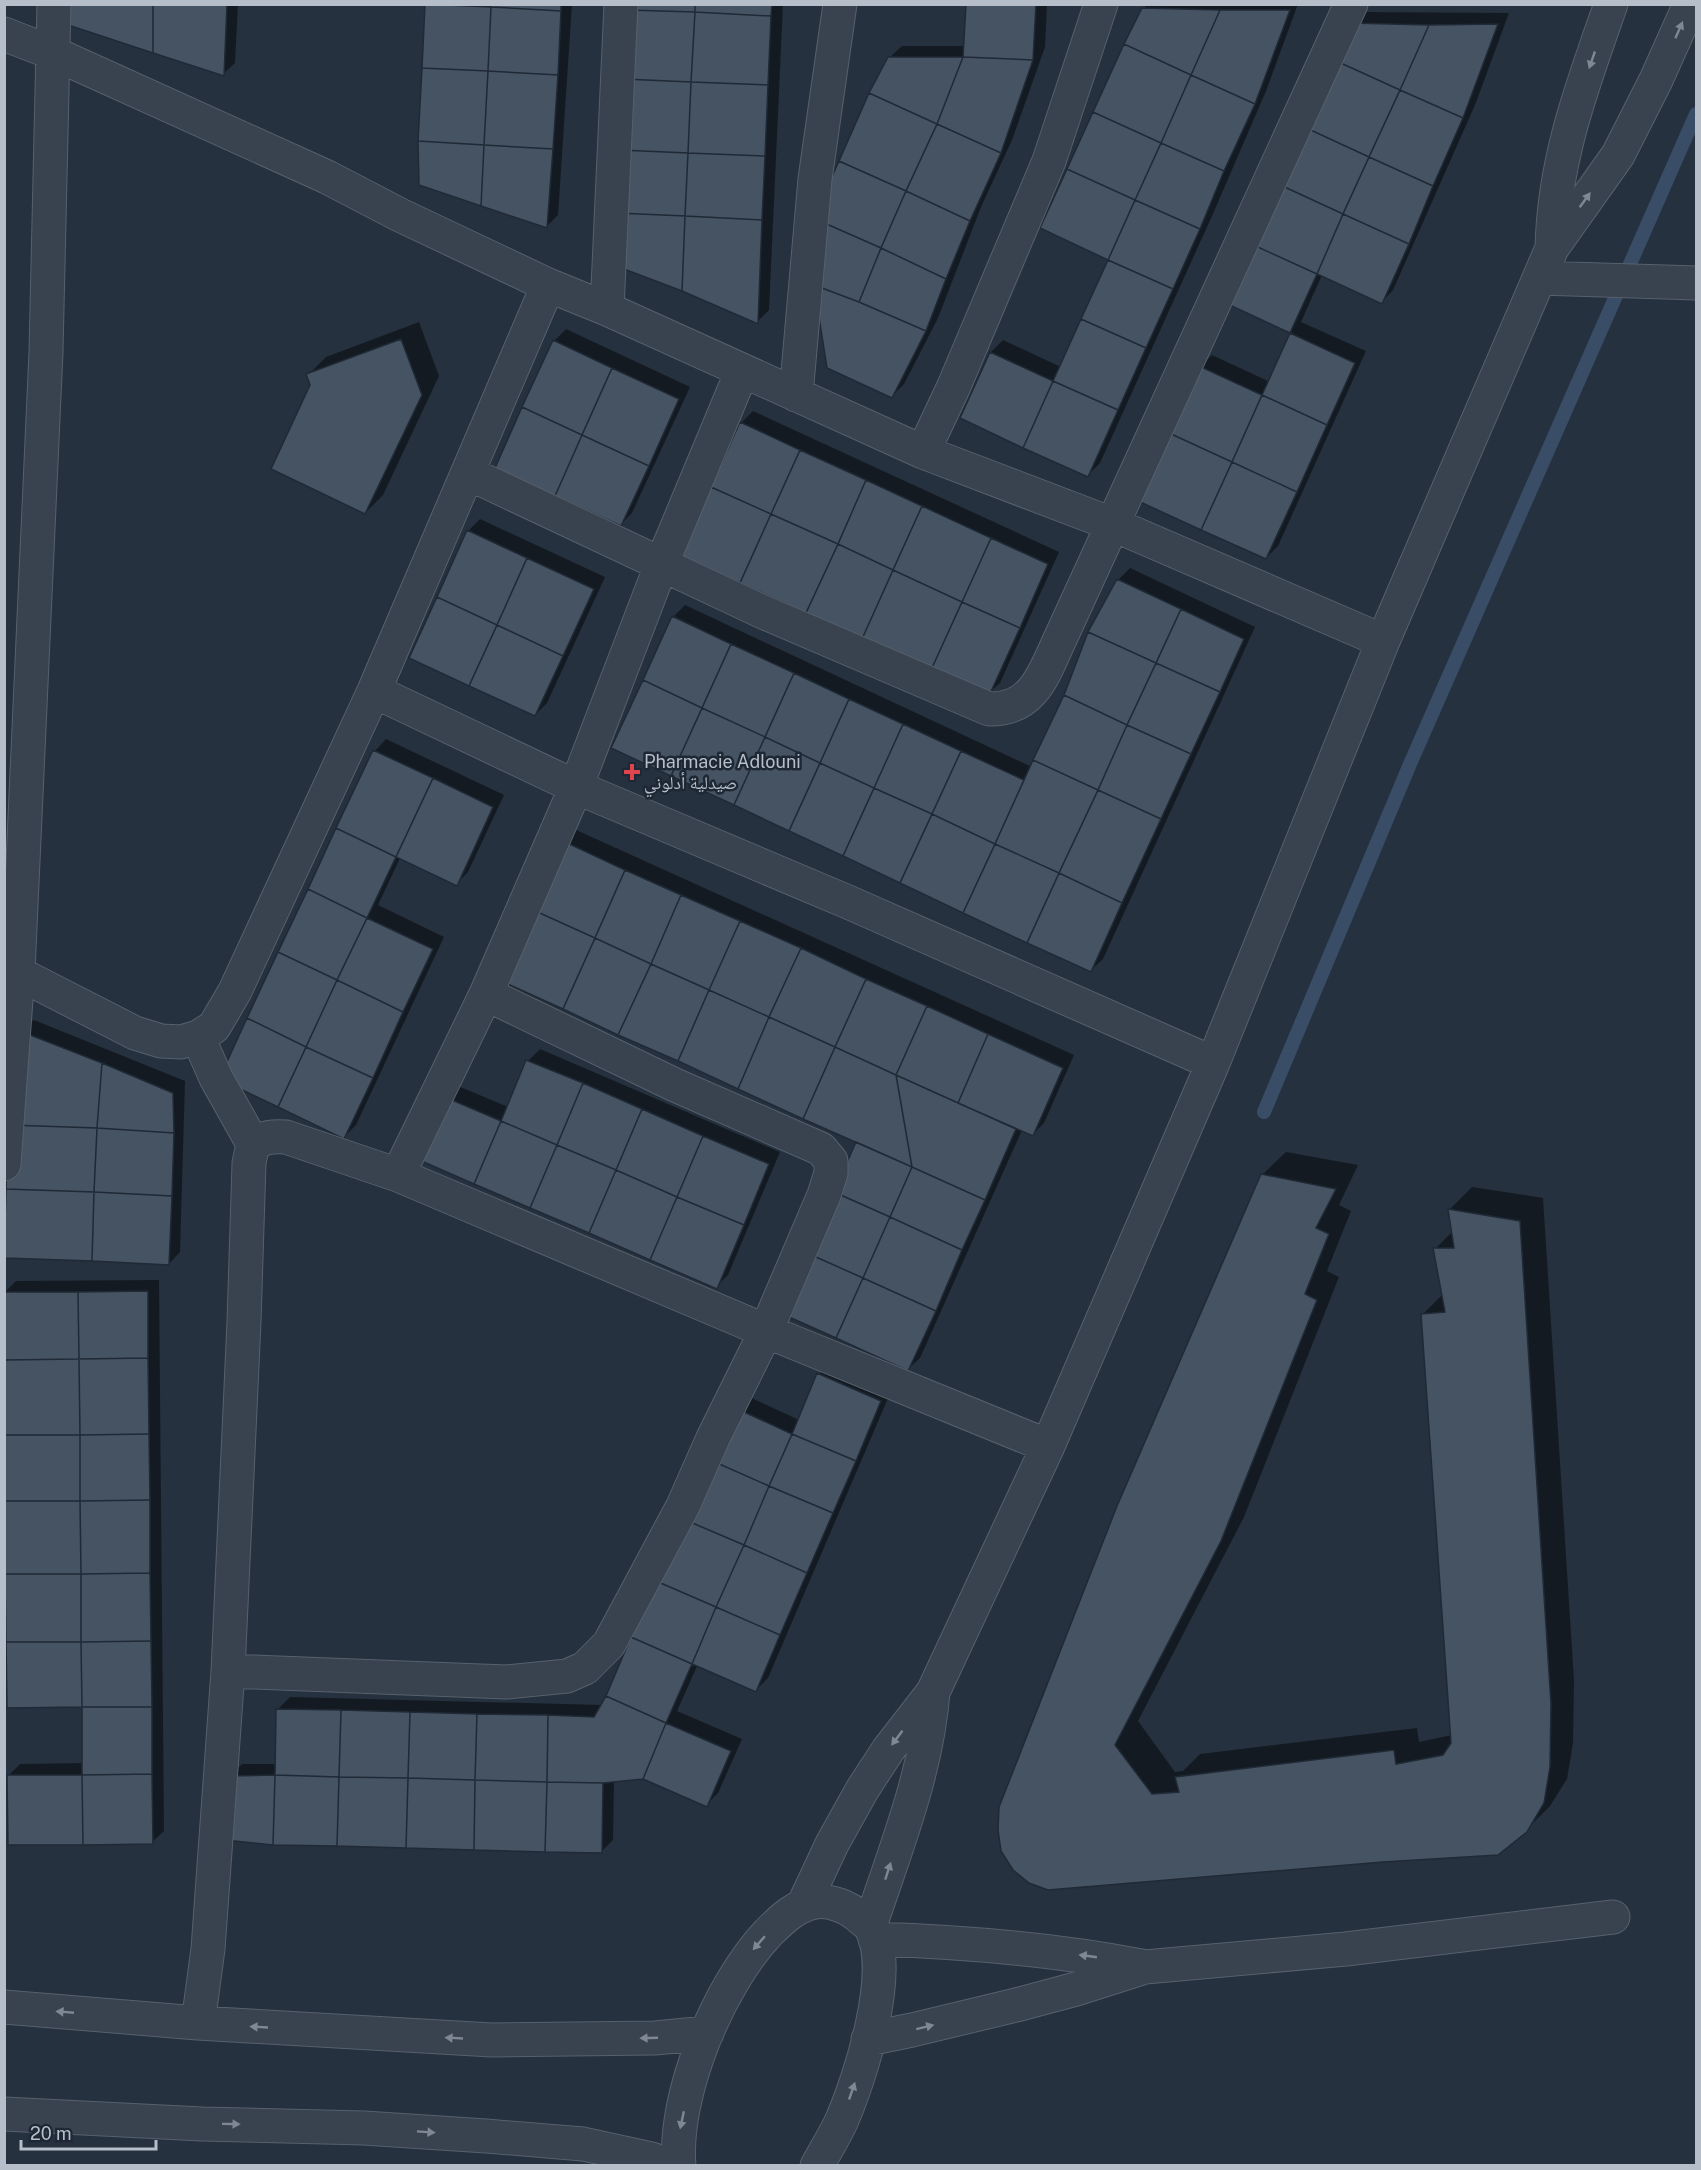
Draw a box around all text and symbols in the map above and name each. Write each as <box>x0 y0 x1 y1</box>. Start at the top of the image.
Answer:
one-way arrow <box>1674 20 1684 38</box>
one-way arrow <box>1586 51 1596 69</box>
one-way arrow <box>1579 192 1591 208</box>
place label: Pharmacie Adlouni صيدلية أدلوني <box>644 751 801 798</box>
marker: Pharmacie Adlouni صيدلية أدلوني <box>625 765 639 779</box>
one-way arrow <box>892 1730 904 1745</box>
one-way arrow <box>884 1862 893 1880</box>
one-way arrow <box>753 1935 766 1950</box>
one-way arrow <box>1078 1951 1097 1961</box>
one-way arrow <box>55 2007 74 2017</box>
one-way arrow <box>250 2022 269 2031</box>
one-way arrow <box>916 2022 934 2032</box>
one-way arrow <box>444 2033 463 2043</box>
one-way arrow <box>639 2033 658 2042</box>
one-way arrow <box>847 2082 857 2100</box>
one-way arrow <box>677 2110 686 2129</box>
scale bar <box>21 2113 156 2151</box>
one-way arrow <box>221 2120 240 2129</box>
text: 20 m <box>30 2123 72 2144</box>
one-way arrow <box>416 2127 435 2136</box>

